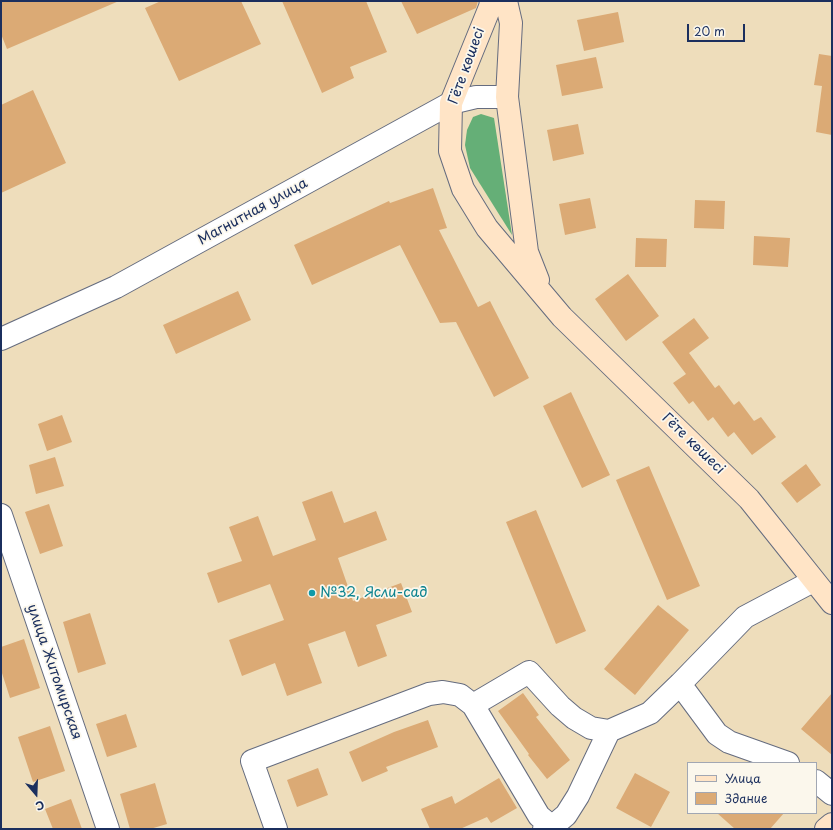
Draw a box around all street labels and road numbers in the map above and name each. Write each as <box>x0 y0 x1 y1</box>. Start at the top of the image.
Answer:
street label: Гёте көшесі <box>445 25 489 107</box>
street label: Магнитная улица <box>195 175 311 249</box>
street label: Гёте көшесі <box>658 410 728 478</box>
street label: улица Житомирская <box>23 602 85 742</box>

